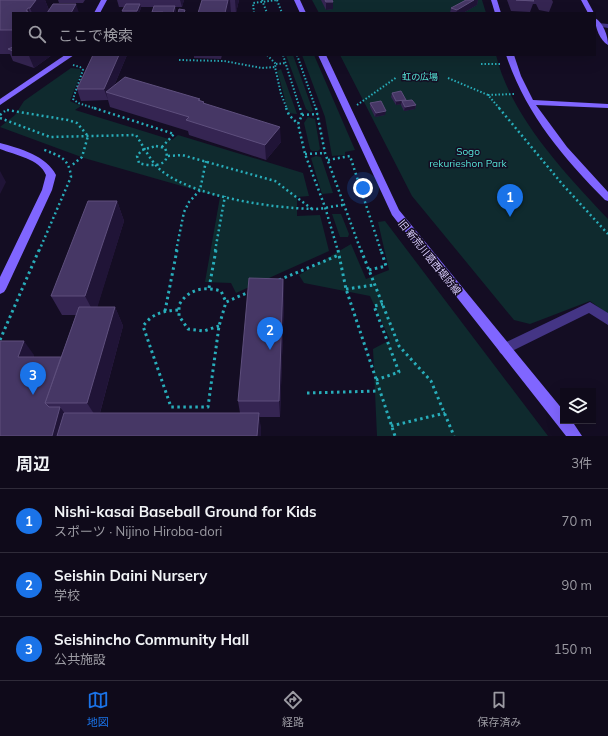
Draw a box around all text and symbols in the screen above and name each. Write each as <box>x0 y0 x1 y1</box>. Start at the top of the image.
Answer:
search box <box>12 12 596 56</box>
icon: search <box>26 23 48 45</box>
text: ここで検索 <box>58 26 133 45</box>
park label: 虹の広場 <box>402 71 438 82</box>
park label: Sogo rekurieshon Park <box>429 145 508 170</box>
your location <box>353 178 373 198</box>
pin: 1 <box>497 184 523 217</box>
street label: 旧 新荒川葛西堤防線 <box>395 217 464 297</box>
pin: 2 <box>257 317 283 350</box>
pin: 3 <box>20 362 46 395</box>
map controls <box>560 388 596 424</box>
button: layers <box>560 388 596 424</box>
text: 周辺 <box>16 453 50 474</box>
text: 3件 <box>571 455 592 471</box>
text: Nishi-kasai Baseball Ground for Kids <box>54 502 317 521</box>
text: 1 <box>25 513 33 529</box>
text: 70 m <box>562 513 592 529</box>
text: スポーツ · Nijino Hiroba-dori <box>54 523 222 539</box>
text: Seishin Daini Nursery <box>54 566 207 585</box>
text: 2 <box>25 577 33 593</box>
text: 90 m <box>562 577 592 593</box>
text: 学校 <box>54 587 80 603</box>
text: Seishincho Community Hall <box>54 630 249 649</box>
text: 3 <box>25 641 33 657</box>
text: 150 m <box>554 641 592 657</box>
text: 公共施設 <box>54 651 106 667</box>
tab: 地図 <box>87 689 109 729</box>
tab: 経路 <box>282 689 304 729</box>
tab: 保存済み <box>477 689 521 729</box>

